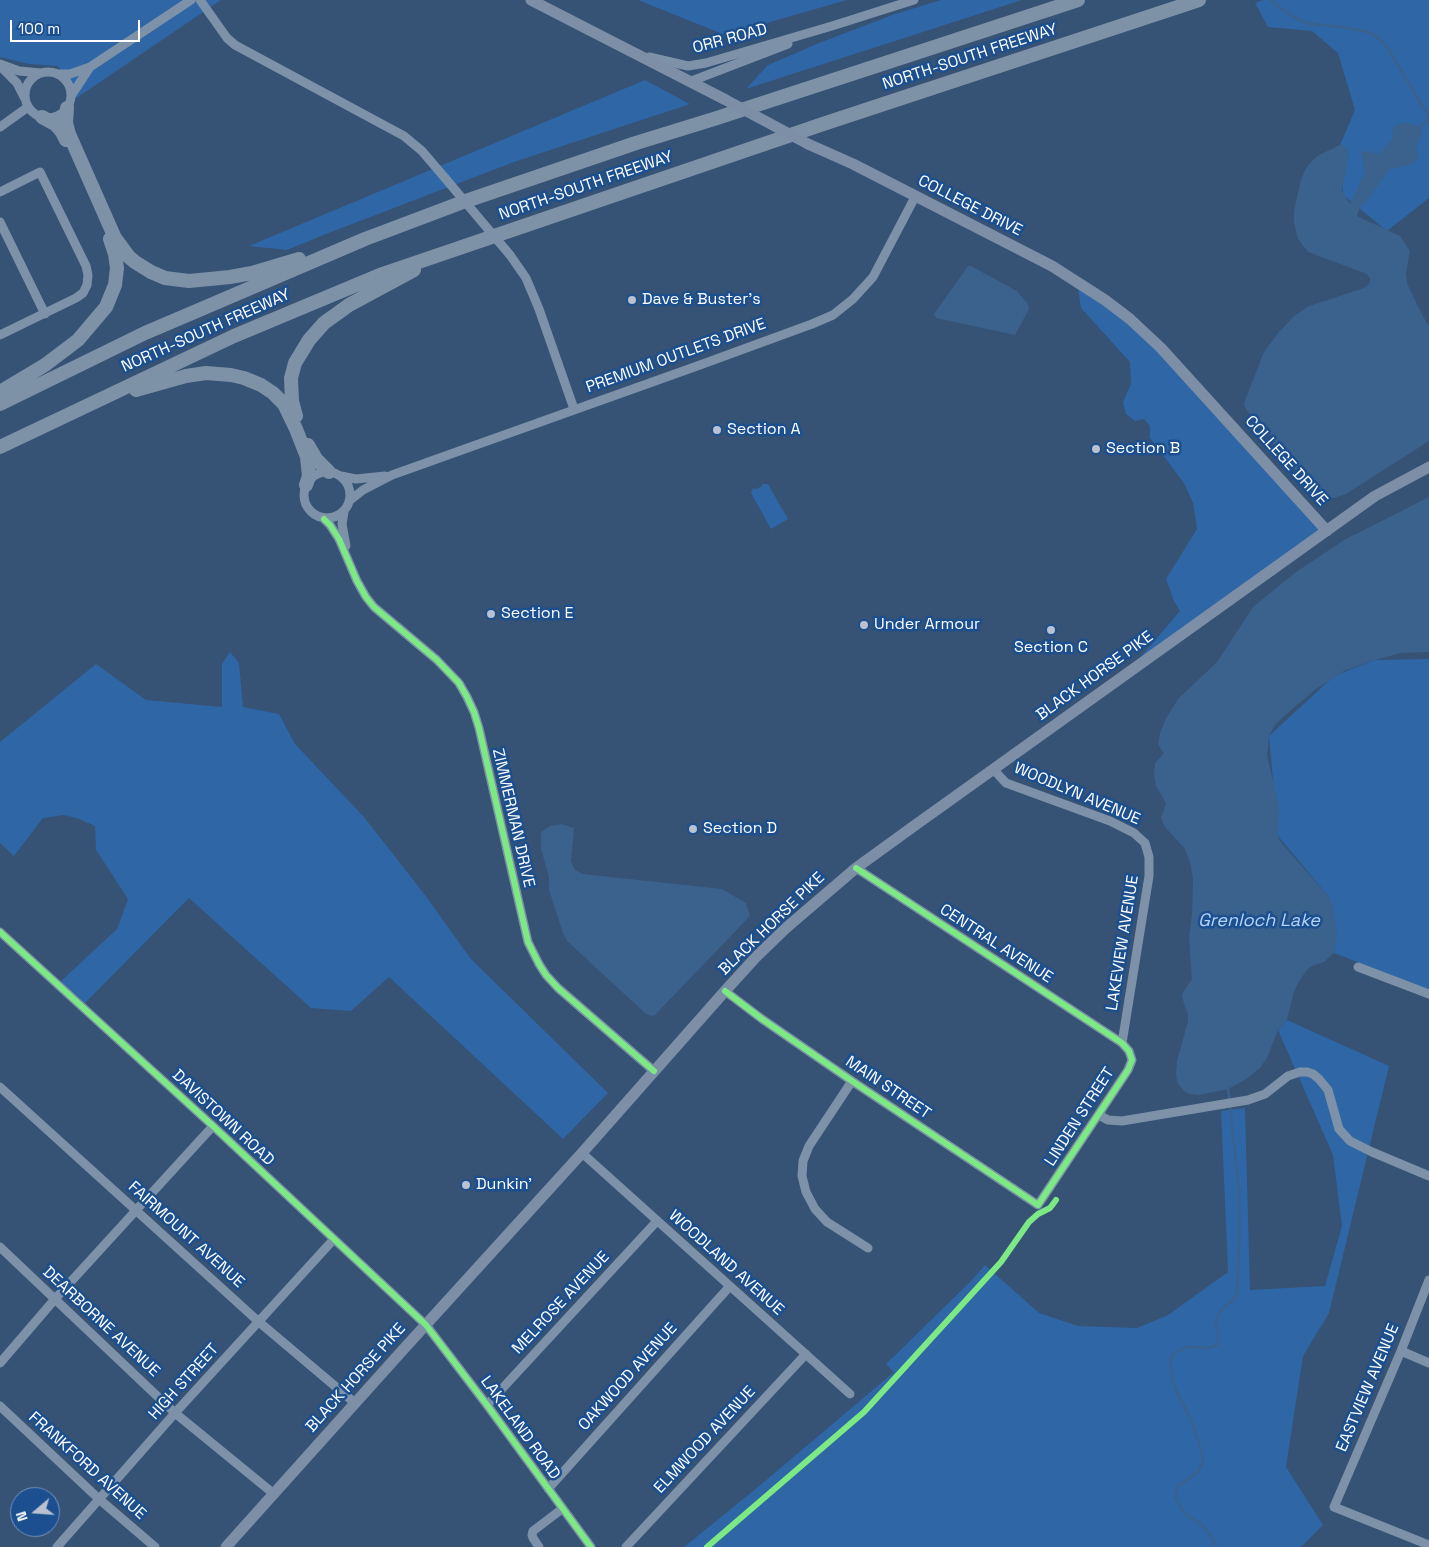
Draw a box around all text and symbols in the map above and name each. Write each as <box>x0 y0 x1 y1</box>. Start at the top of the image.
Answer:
scale bar <box>12 10 142 42</box>
text: 100 m <box>18 19 60 38</box>
street label: ORR ROAD <box>691 20 769 58</box>
street label: NORTH-SOUTH FREEWAY <box>880 20 1060 94</box>
street label: NORTH-SOUTH FREEWAY <box>497 147 675 225</box>
street label: COLLEGE DRIVE <box>915 171 1025 241</box>
street label: NORTH-SOUTH FREEWAY <box>119 285 293 377</box>
place label: Dave & Buster's <box>642 290 761 310</box>
marker: Dave & Buster's <box>626 294 638 306</box>
street label: PREMIUM OUTLETS DRIVE <box>583 314 769 398</box>
street label: COLLEGE DRIVE <box>1241 412 1331 510</box>
place label: Section A <box>727 420 801 440</box>
marker: Section A <box>711 424 723 436</box>
place label: Section B <box>1106 439 1180 459</box>
marker: Section B <box>1090 443 1102 455</box>
place label: Section E <box>501 604 574 624</box>
marker: Section E <box>485 608 497 620</box>
place label: Under Armour <box>874 615 980 635</box>
marker: Under Armour <box>858 619 870 631</box>
marker: Section C <box>1045 624 1057 636</box>
street label: BLACK HORSE PIKE <box>1033 627 1157 725</box>
place label: Section C <box>1014 638 1088 658</box>
street label: ZIMMERMAN DRIVE <box>488 747 538 889</box>
street label: WOODLYN AVENUE <box>1011 759 1143 829</box>
place label: Section D <box>703 819 777 839</box>
marker: Section D <box>687 823 699 835</box>
street label: BLACK HORSE PIKE <box>715 869 829 979</box>
street label: LAKEVIEW AVENUE <box>1103 874 1143 1012</box>
street label: CENTRAL AVENUE <box>936 900 1056 988</box>
water label: Grenloch Lake <box>1198 910 1320 932</box>
street label: MAIN STREET <box>842 1052 934 1124</box>
street label: LINDEN STREET <box>1041 1064 1119 1170</box>
street label: DAVISTOWN ROAD <box>168 1066 278 1170</box>
place label: Dunkin' <box>476 1175 532 1195</box>
street label: FAIRMOUNT AVENUE <box>124 1178 248 1292</box>
marker: Dunkin' <box>460 1179 472 1191</box>
street label: WOODLAND AVENUE <box>665 1206 787 1320</box>
street label: MELROSE AVENUE <box>508 1248 614 1358</box>
street label: DEARBORNE AVENUE <box>38 1263 164 1381</box>
street label: OAKWOOD AVENUE <box>575 1319 681 1435</box>
street label: BLACK HORSE PIKE <box>302 1320 410 1436</box>
street label: EASTVIEW AVENUE <box>1332 1321 1404 1455</box>
street label: HIGH STREET <box>145 1340 223 1424</box>
street label: LAKELAND ROAD <box>476 1373 564 1483</box>
street label: ELMWOOD AVENUE <box>650 1382 760 1498</box>
street label: FRANKFORD AVENUE <box>24 1408 150 1524</box>
north arrow <box>10 1487 60 1537</box>
text: N <box>12 1509 32 1524</box>

